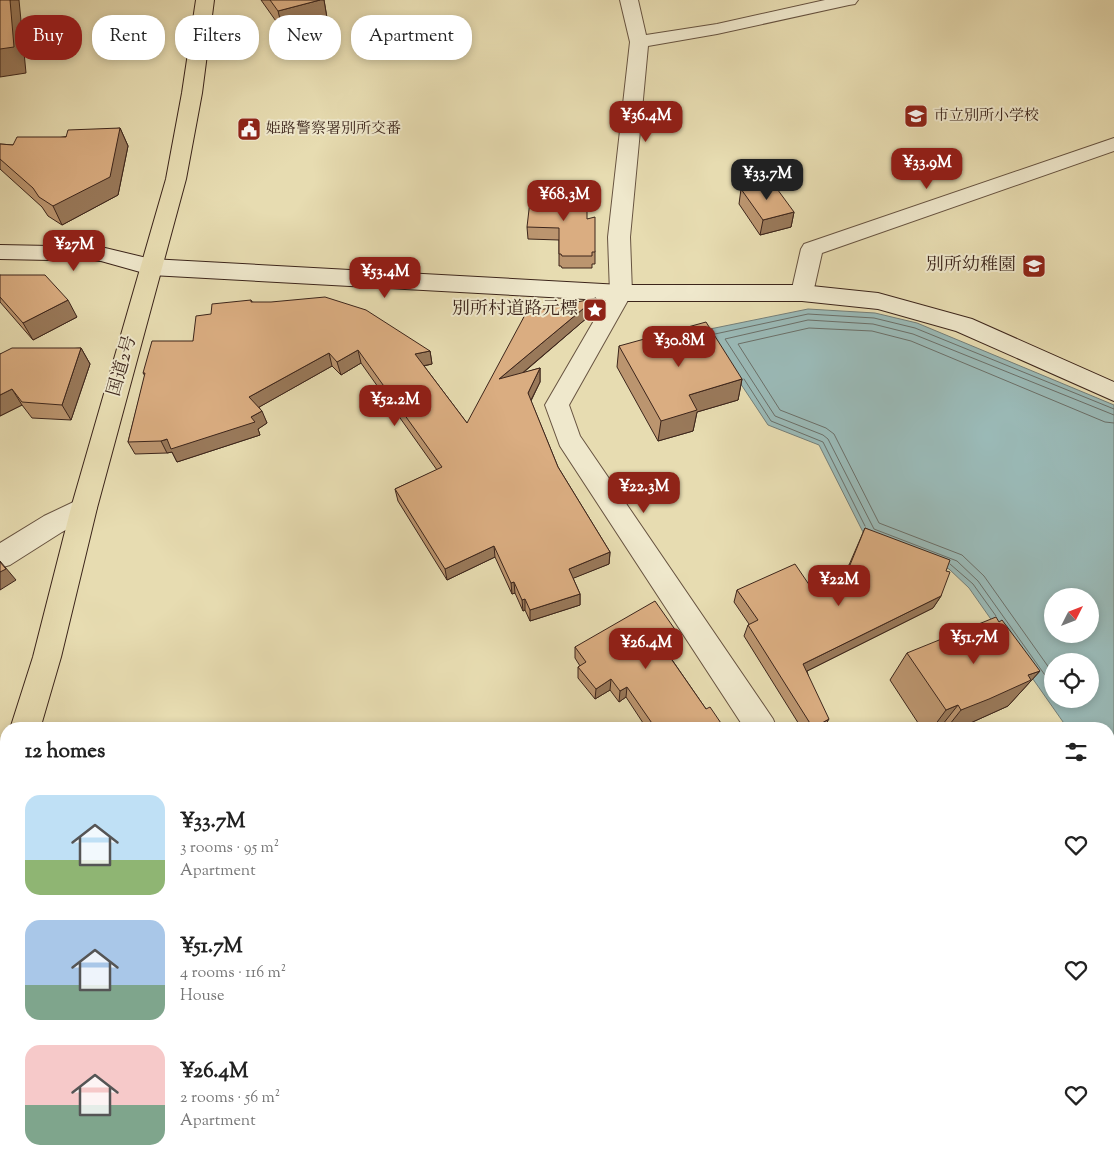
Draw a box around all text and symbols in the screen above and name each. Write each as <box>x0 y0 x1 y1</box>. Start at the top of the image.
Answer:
chip: Buy <box>15 15 82 60</box>
chip: Rent <box>92 15 165 60</box>
chip: Filters <box>175 15 259 60</box>
chip: New <box>269 15 341 60</box>
chip: Apartment <box>351 15 472 60</box>
pin: ¥36.4M <box>605 100 687 143</box>
school or university icon: 市立別所小学校 <box>903 103 929 129</box>
text: ¥36.4M <box>620 105 672 128</box>
place label: 市立別所小学校 <box>934 106 1039 127</box>
public building icon: 姫路警察署別所交番 <box>236 116 262 142</box>
place label: 姫路警察署別所交番 <box>266 119 401 140</box>
pin: ¥33.9M <box>886 148 968 190</box>
text: ¥33.9M <box>902 152 952 175</box>
pin: ¥33.7M <box>726 158 808 201</box>
text: ¥33.7M <box>742 163 792 186</box>
pin: ¥68.3M <box>523 180 605 222</box>
text: ¥68.3M <box>538 184 590 207</box>
pin: ¥27M <box>44 230 104 272</box>
text: ¥27M <box>54 234 94 257</box>
place label: 別所幼稚園 <box>926 253 1016 279</box>
school or university icon: 別所幼稚園 <box>1021 253 1047 279</box>
pin: ¥53.4M <box>344 256 426 299</box>
text: ¥53.4M <box>360 261 410 284</box>
place label: 別所村道路元標 <box>452 297 578 323</box>
place icon: 別所村道路元標 <box>582 297 608 323</box>
pin: ¥30.8M <box>638 326 720 368</box>
text: ¥30.8M <box>653 330 705 353</box>
street label: 国道2号 <box>102 332 144 400</box>
pin: ¥52.2M <box>354 384 436 427</box>
text: ¥52.2M <box>370 389 420 412</box>
pin: ¥22.3M <box>603 472 685 514</box>
text: ¥22.3M <box>619 476 669 499</box>
pin: ¥22M <box>809 564 869 607</box>
text: ¥22M <box>819 569 859 592</box>
north arrow <box>1044 588 1099 642</box>
map controls <box>1044 588 1099 708</box>
pin: ¥51.7M <box>933 622 1015 665</box>
text: ¥51.7M <box>950 627 998 650</box>
pin: ¥26.4M <box>605 628 687 670</box>
text: ¥26.4M <box>620 632 672 655</box>
button: locate <box>1044 653 1099 708</box>
text: 12 homes <box>25 737 105 767</box>
icon: filters <box>1062 738 1090 766</box>
text: ¥33.7M <box>180 807 245 837</box>
icon: home <box>65 815 125 875</box>
icon: heart <box>1062 831 1090 859</box>
text: 3 rooms · 95 m² <box>180 837 279 860</box>
text: Apartment <box>180 860 256 883</box>
text: ¥51.7M <box>180 932 243 962</box>
icon: home <box>65 940 125 1000</box>
icon: heart <box>1062 956 1090 984</box>
text: 4 rooms · 116 m² <box>180 962 286 985</box>
text: House <box>180 985 224 1008</box>
text: ¥26.4M <box>180 1057 248 1087</box>
icon: home <box>65 1065 125 1125</box>
icon: heart <box>1062 1081 1090 1109</box>
text: 2 rooms · 56 m² <box>180 1087 280 1110</box>
text: Apartment <box>180 1110 256 1133</box>

